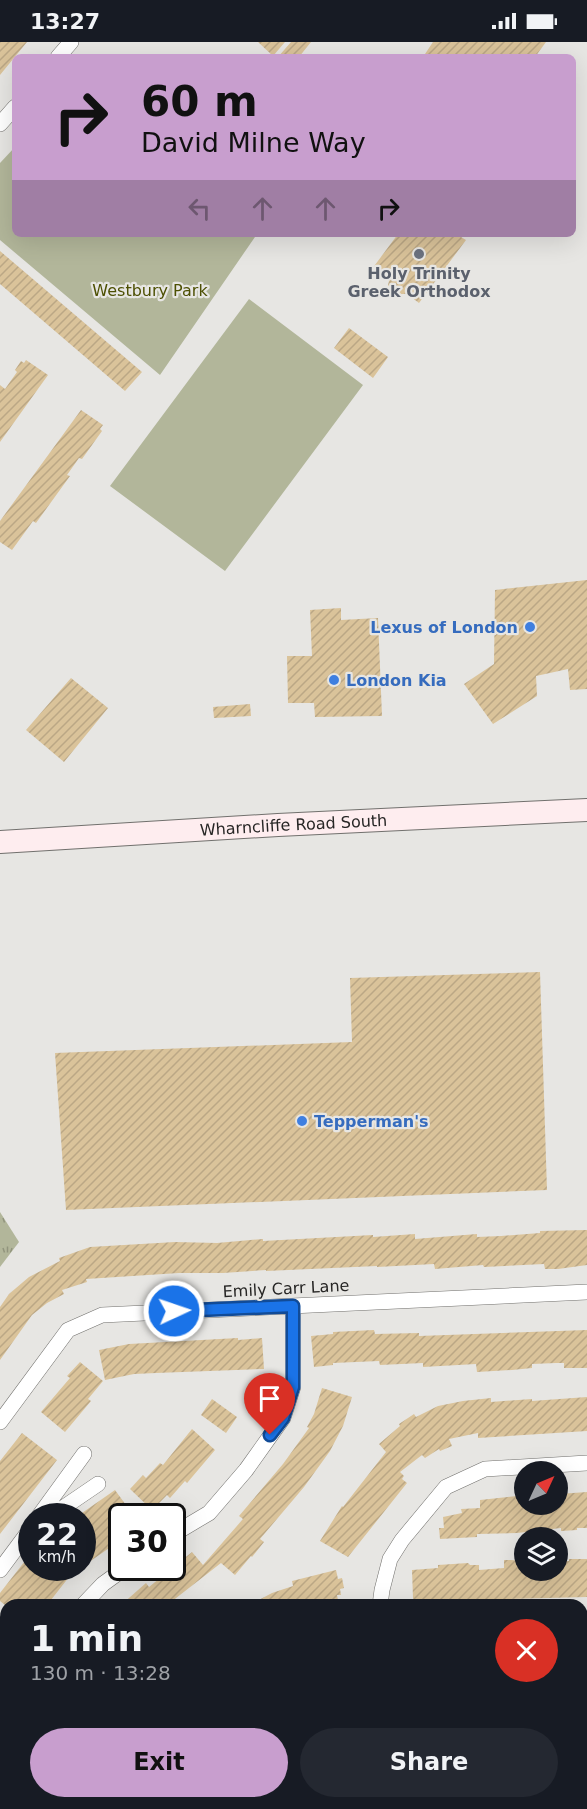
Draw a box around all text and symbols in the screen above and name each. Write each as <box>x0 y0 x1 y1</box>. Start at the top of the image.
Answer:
text: 13:27 <box>30 9 100 34</box>
text: 60 m <box>141 77 258 126</box>
icon: right <box>42 78 120 156</box>
text: David Milne Way <box>141 127 366 158</box>
icon: left <box>183 192 216 225</box>
icon: ahead <box>246 192 279 225</box>
icon: ahead <box>309 192 342 225</box>
icon: right <box>372 192 405 225</box>
marker: Holy Trinity Greek Orthodox <box>412 247 426 261</box>
place label: Holy Trinity Greek Orthodox <box>347 264 491 301</box>
park label: Westbury Park <box>92 281 208 300</box>
place label: Lexus of London <box>370 618 518 637</box>
marker: Lexus of London <box>523 620 537 634</box>
place label: London Kia <box>346 671 447 690</box>
marker: London Kia <box>327 673 341 687</box>
street label: Wharncliffe Road South <box>199 811 388 840</box>
place label: Tepperman's <box>314 1112 429 1131</box>
marker: Tepperman's <box>295 1114 309 1128</box>
street label: Emily Carr Lane <box>222 1276 350 1301</box>
position arrow <box>142 1279 206 1343</box>
pin <box>244 1373 295 1435</box>
icon: arrive <box>253 1382 286 1415</box>
north arrow <box>514 1461 568 1515</box>
map controls <box>514 1461 568 1581</box>
speed limit sign: 30 <box>108 1503 186 1581</box>
text: 22 <box>36 1517 78 1552</box>
button: layers <box>514 1527 568 1581</box>
text: km/h <box>38 1548 76 1566</box>
text: 1 min <box>30 1618 143 1659</box>
button: close <box>495 1619 558 1682</box>
text: 130 m · 13:28 <box>30 1661 171 1685</box>
button: Exit <box>30 1728 288 1797</box>
button: Share <box>300 1728 558 1797</box>

